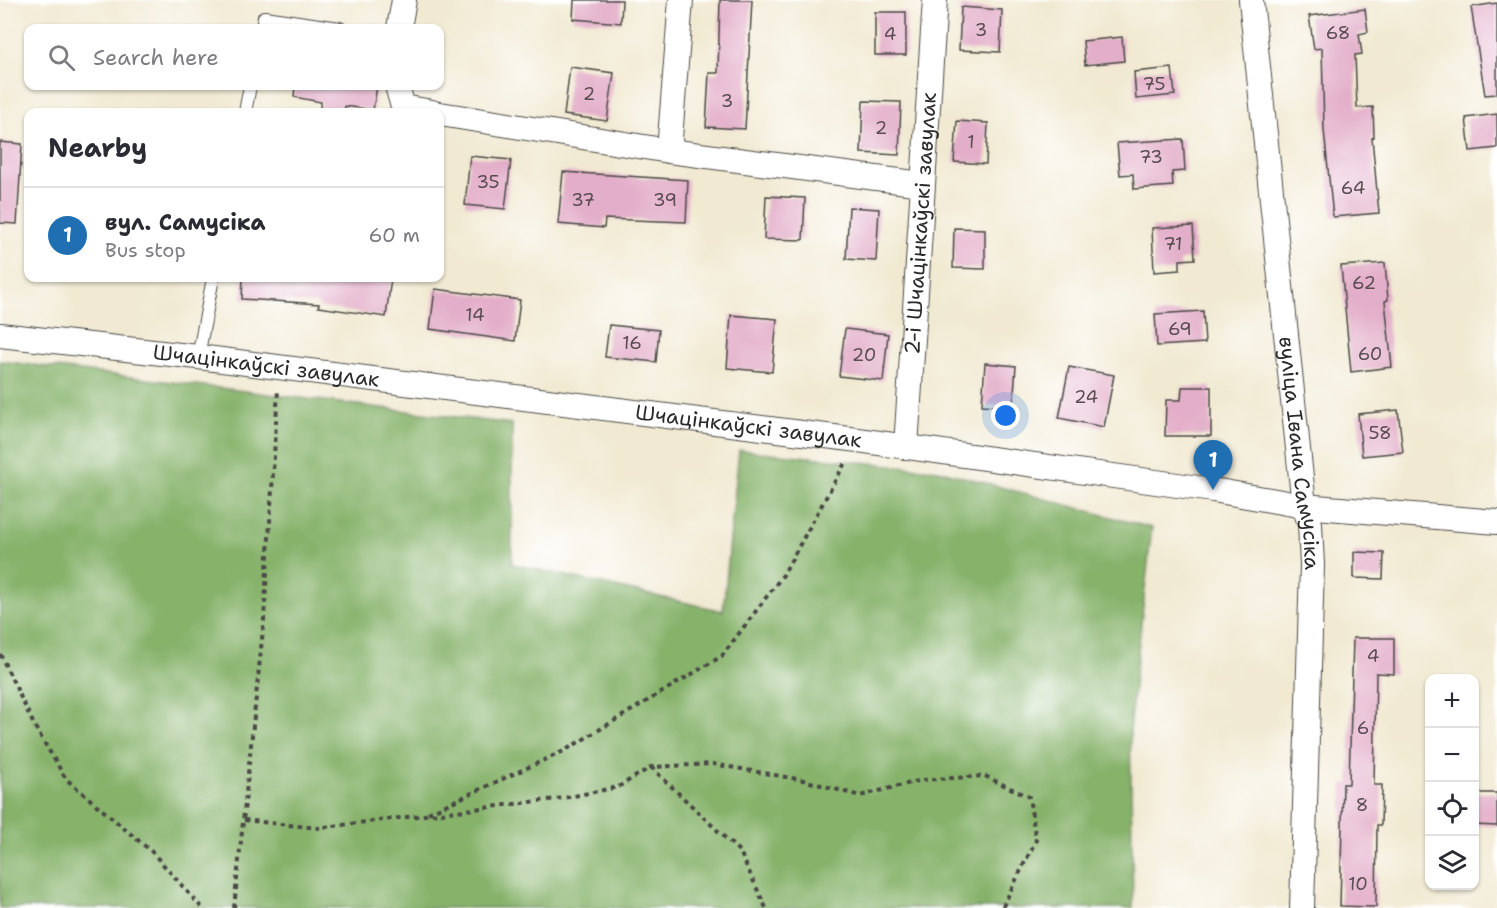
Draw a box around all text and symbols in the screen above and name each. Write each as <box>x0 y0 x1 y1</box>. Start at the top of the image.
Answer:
house number: 3 <box>975 18 987 42</box>
house number: 68 <box>1326 21 1350 45</box>
house number: 4 <box>884 22 896 46</box>
search box <box>24 24 444 90</box>
icon: search <box>45 41 78 74</box>
text: Search here <box>93 43 219 72</box>
house number: 75 <box>1143 72 1165 96</box>
house number: 2 <box>583 82 595 106</box>
house number: 3 <box>721 89 733 113</box>
street label: 2-і Шчацінкаўскі завулак <box>898 91 943 355</box>
house number: 2 <box>875 116 887 140</box>
text: Nearby <box>48 130 147 165</box>
house number: 1 <box>967 130 975 154</box>
house number: 73 <box>1139 145 1163 169</box>
house number: 35 <box>476 170 500 194</box>
house number: 64 <box>1341 176 1365 200</box>
house number: 37 <box>571 188 595 212</box>
house number: 39 <box>653 188 677 212</box>
text: вул. Самусіка <box>105 208 265 237</box>
text: 1 <box>63 222 72 248</box>
text: 60 m <box>368 222 420 248</box>
house number: 71 <box>1163 232 1183 256</box>
text: Bus stop <box>105 237 186 263</box>
house number: 62 <box>1352 271 1376 295</box>
house number: 14 <box>465 303 485 327</box>
house number: 69 <box>1168 317 1192 341</box>
house number: 16 <box>622 331 642 355</box>
street label: вуліца Івана Самусіка <box>1272 335 1326 570</box>
street label: Шчацінкаўскі завулак <box>152 338 381 394</box>
house number: 60 <box>1358 342 1382 366</box>
house number: 20 <box>852 343 876 367</box>
house number: 24 <box>1074 385 1098 409</box>
street label: Шчацінкаўскі завулак <box>634 398 863 454</box>
your location <box>991 401 1020 430</box>
house number: 58 <box>1368 421 1392 445</box>
pin: 1 <box>1194 440 1232 490</box>
house number: 4 <box>1367 644 1379 668</box>
map controls <box>1425 674 1479 890</box>
button: + <box>1425 674 1479 728</box>
house number: 6 <box>1357 716 1369 740</box>
button: − <box>1425 728 1479 782</box>
button: locate <box>1425 782 1479 836</box>
house number: 8 <box>1356 793 1368 817</box>
button: layers <box>1425 836 1479 890</box>
house number: 10 <box>1348 872 1368 896</box>

